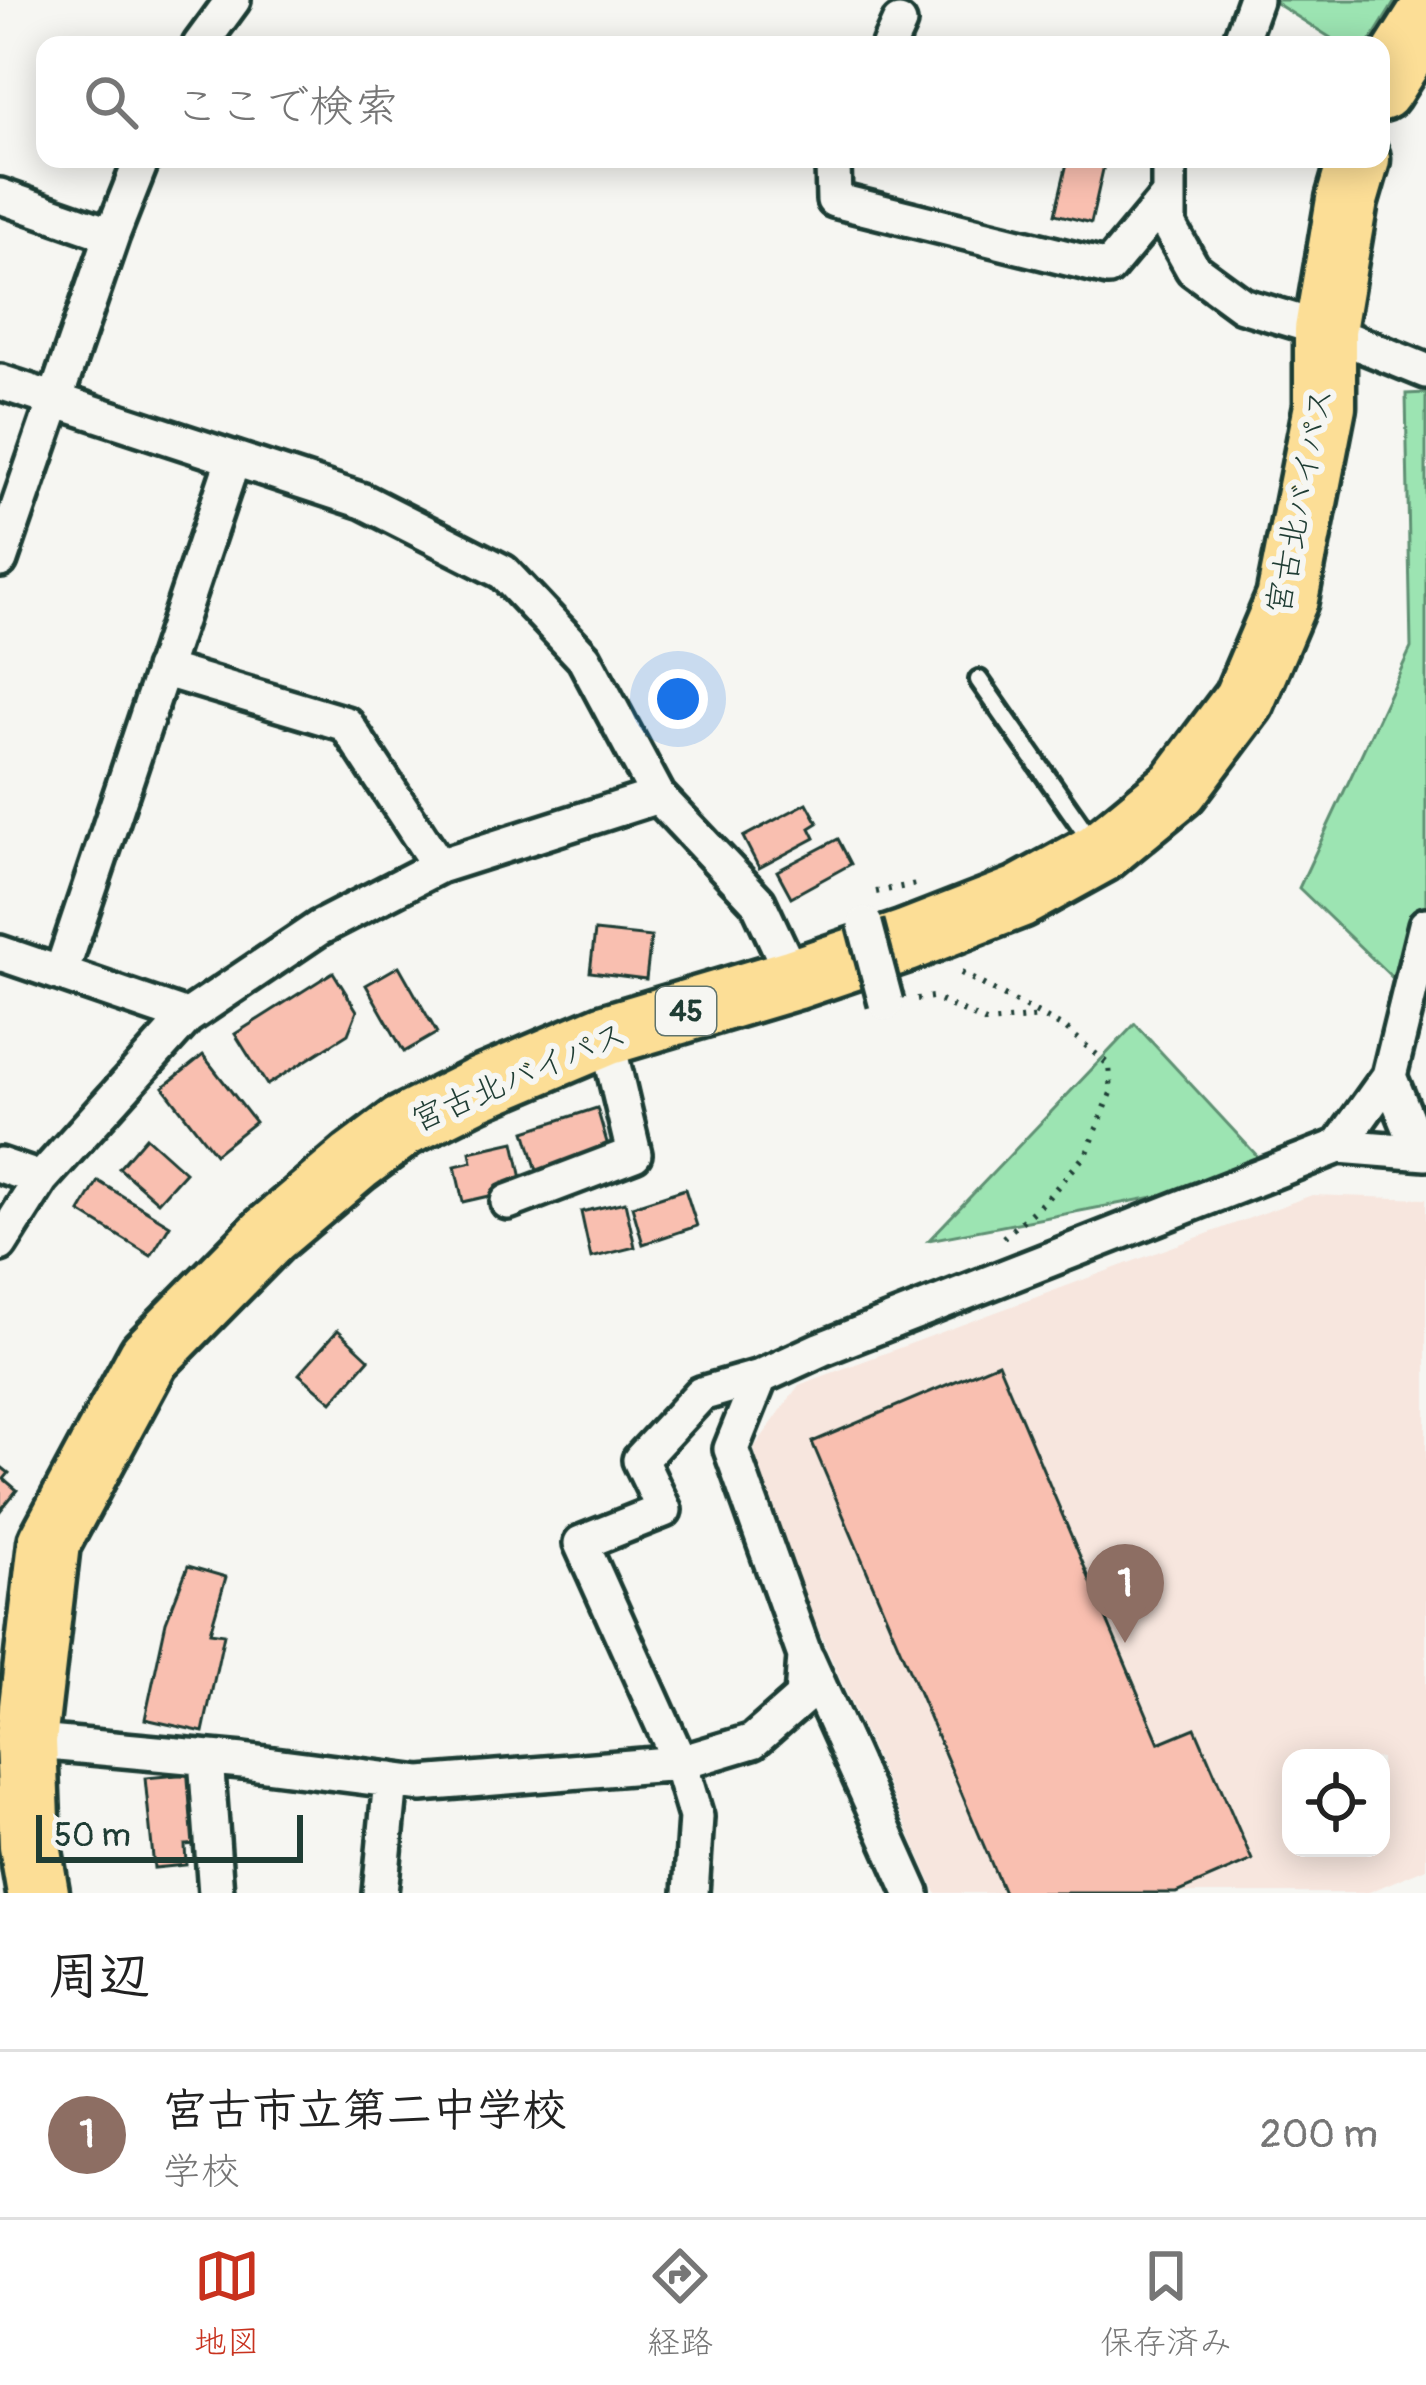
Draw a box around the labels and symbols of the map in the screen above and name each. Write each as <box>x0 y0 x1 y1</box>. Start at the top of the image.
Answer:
street label: 宮古北バイパス <box>1258 384 1342 618</box>
your location <box>648 669 708 729</box>
road number: 45 <box>656 987 716 1035</box>
street label: 宮古北バイパス <box>405 1013 633 1141</box>
pin: 1 <box>1086 1544 1164 1643</box>
scale bar <box>36 1809 303 1862</box>

